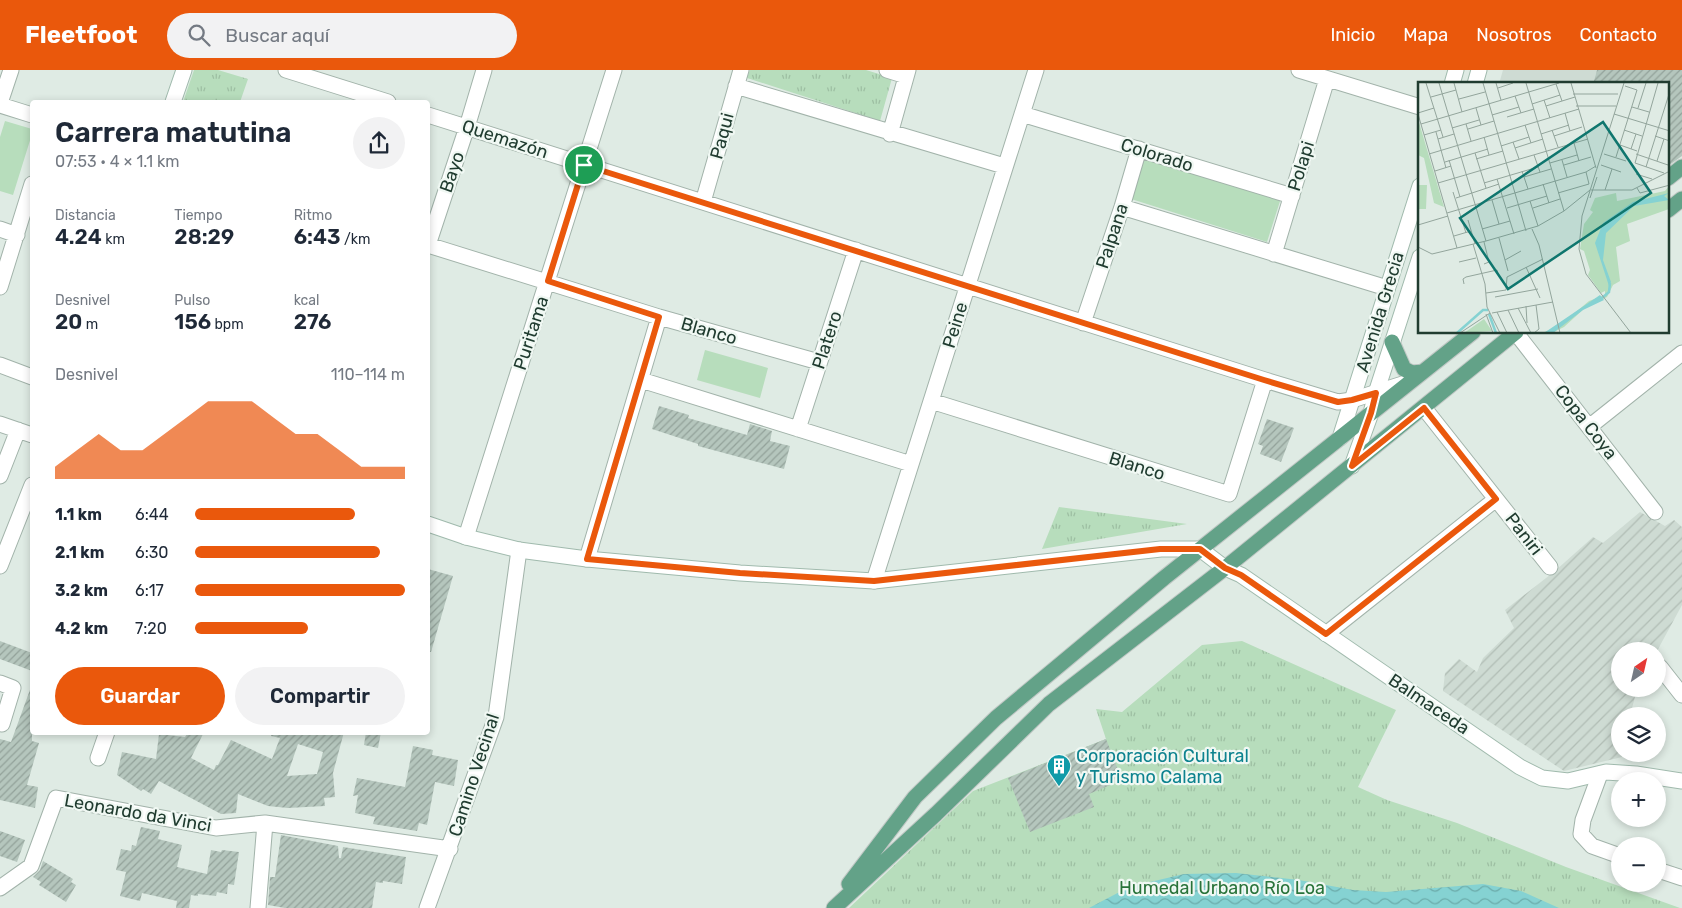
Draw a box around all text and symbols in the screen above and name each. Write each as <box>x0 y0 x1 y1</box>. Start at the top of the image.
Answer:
search box <box>167 13 517 58</box>
text: Fleetfoot <box>25 21 137 49</box>
icon: search <box>185 21 213 49</box>
text: Buscar aquí <box>225 24 329 47</box>
text: Inicio <box>1330 24 1375 46</box>
text: Mapa <box>1403 24 1448 46</box>
text: Nosotros <box>1476 24 1552 46</box>
text: Contacto <box>1580 24 1657 46</box>
inset map <box>1418 82 1670 334</box>
street label: Paqui <box>705 110 739 162</box>
street label: Quemazón <box>459 115 551 163</box>
text: Carrera matutina <box>55 116 292 149</box>
button: share <box>353 117 405 169</box>
street label: Colorado <box>1118 134 1196 176</box>
street label: Polapi <box>1283 138 1319 194</box>
pin <box>563 144 605 186</box>
street label: Bayo <box>435 149 469 195</box>
icon: arrive <box>570 151 598 179</box>
text: 07:53 · 4 × 1.1 km <box>55 152 179 171</box>
street label: Palpana <box>1091 201 1133 271</box>
text: Distancia <box>55 207 116 224</box>
text: Tiempo <box>174 207 222 224</box>
text: Ritmo <box>294 207 332 224</box>
text: 4.24 <box>55 224 102 249</box>
text: 28:29 <box>174 224 234 249</box>
text: 6:43 <box>294 224 341 249</box>
text: km <box>102 231 125 248</box>
text: /km <box>341 231 370 248</box>
street label: Avenida Grecia <box>1351 249 1409 375</box>
text: Desnivel <box>55 292 110 309</box>
text: Pulso <box>174 292 210 309</box>
text: kcal <box>294 292 319 309</box>
street label: Puritama <box>509 293 553 373</box>
street label: Peine <box>938 299 972 351</box>
street label: Platero <box>807 308 847 372</box>
text: 20 <box>55 309 82 334</box>
text: 156 <box>174 309 211 334</box>
text: 276 <box>294 309 332 334</box>
street label: Blanco <box>678 312 740 350</box>
text: m <box>82 316 98 333</box>
text: bpm <box>211 316 244 333</box>
text: Desnivel <box>55 365 118 384</box>
text: 110–114 m <box>331 365 405 384</box>
street label: Copa Coya <box>1550 380 1622 464</box>
street label: Blanco <box>1106 447 1168 485</box>
text: 1.1 km <box>55 505 102 524</box>
text: 6:44 <box>135 505 169 524</box>
street label: Paniri <box>1501 508 1547 560</box>
text: 2.1 km <box>55 543 104 562</box>
text: 6:30 <box>135 543 169 562</box>
text: 3.2 km <box>55 581 108 600</box>
text: 6:17 <box>135 581 164 600</box>
text: 4.2 km <box>55 619 108 638</box>
text: 7:20 <box>135 619 167 638</box>
north arrow <box>1611 642 1666 698</box>
map controls <box>1611 642 1666 892</box>
button: Guardar <box>55 667 225 725</box>
button: Compartir <box>235 667 405 725</box>
street label: Balmaceda <box>1384 669 1474 739</box>
button: layers <box>1611 707 1666 762</box>
street label: Camino Vecinal <box>444 711 504 839</box>
place label: Corporación Cultural y Turismo Calama <box>1076 745 1249 788</box>
building icon: Corporación Cultural y Turismo Calama <box>1046 753 1072 787</box>
button: + <box>1611 772 1666 827</box>
street label: Leonardo da Vinci <box>63 789 213 837</box>
button: − <box>1611 837 1666 892</box>
park label: Humedal Urbano Río Loa <box>1119 877 1325 899</box>

